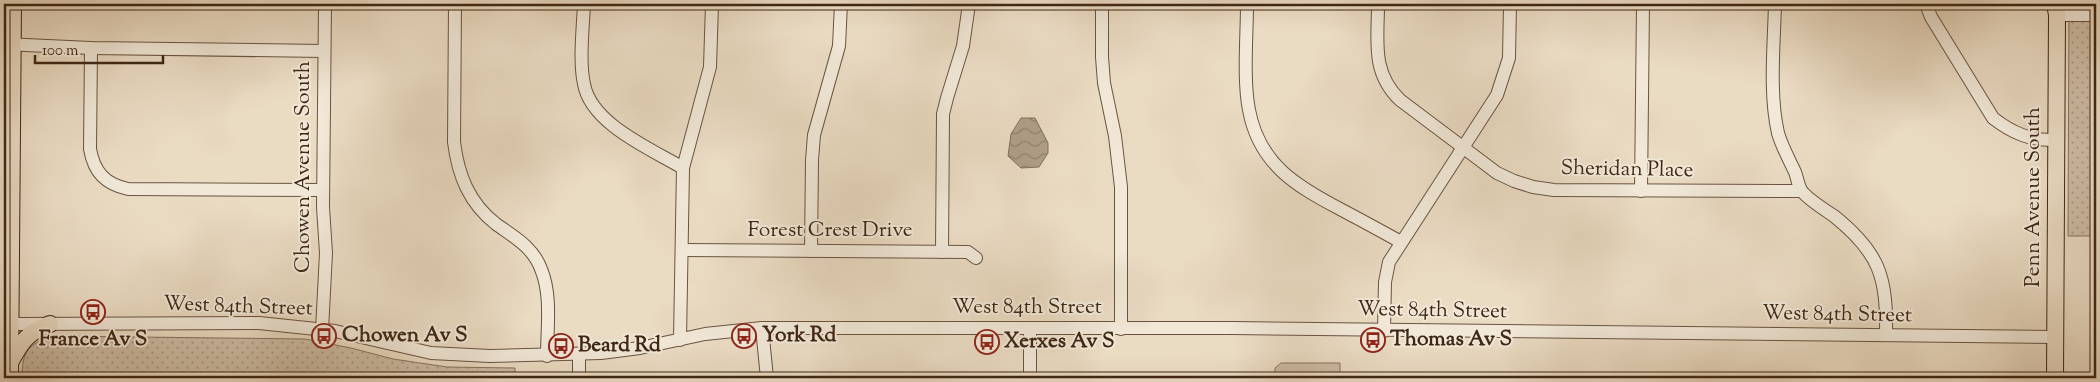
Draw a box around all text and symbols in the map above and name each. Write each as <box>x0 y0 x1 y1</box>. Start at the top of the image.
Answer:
scale bar <box>35 32 162 64</box>
text: 100 m <box>42 41 79 62</box>
street label: Chowen Avenue South <box>289 61 319 273</box>
street label: Penn Avenue South <box>2019 107 2049 287</box>
street label: Sheridan Place <box>1560 154 1694 186</box>
street label: Forest Crest Drive <box>747 216 913 246</box>
street label: West 84th Street <box>163 289 313 325</box>
street label: West 84th Street <box>952 293 1102 323</box>
street label: West 84th Street <box>1357 295 1507 327</box>
bus stop icon: France Av S <box>80 299 106 325</box>
street label: West 84th Street <box>1762 299 1912 331</box>
place label: Chowen Av S <box>342 321 468 351</box>
place label: York Rd <box>762 321 837 351</box>
bus stop icon: Chowen Av S <box>311 323 337 349</box>
bus stop icon: York Rd <box>731 323 757 349</box>
place label: France Av S <box>39 325 147 355</box>
place label: Thomas Av S <box>1390 325 1512 355</box>
place label: Xerxes Av S <box>1004 327 1114 357</box>
bus stop icon: Thomas Av S <box>1360 327 1386 353</box>
bus stop icon: Xerxes Av S <box>974 329 1000 355</box>
place label: Beard Rd <box>578 331 661 361</box>
bus stop icon: Beard Rd <box>548 333 574 359</box>

